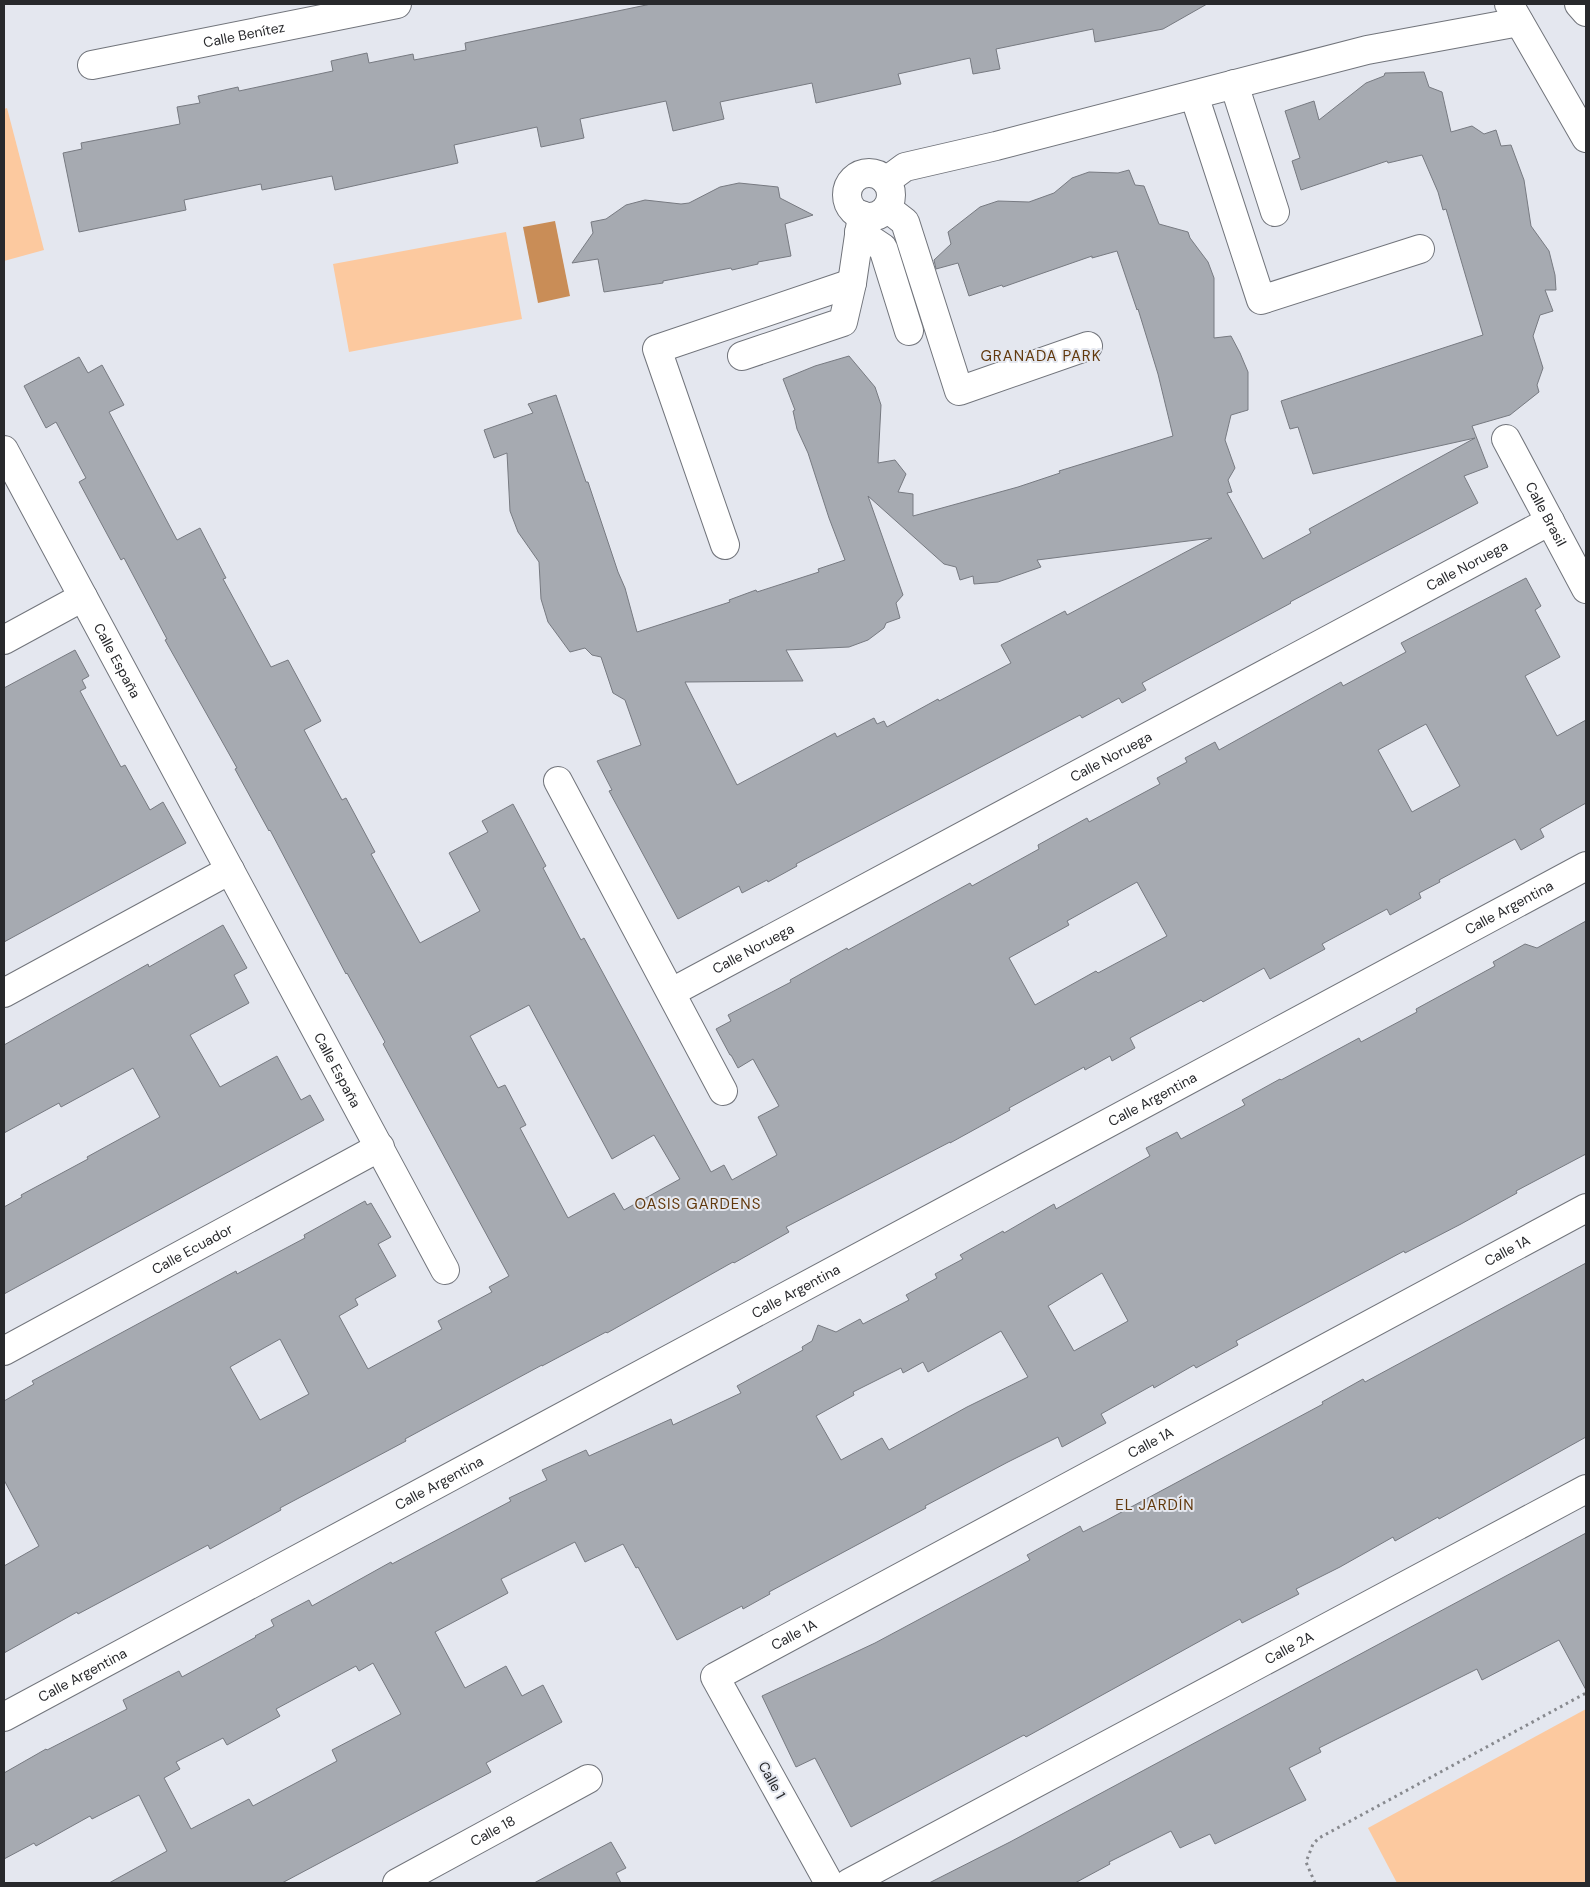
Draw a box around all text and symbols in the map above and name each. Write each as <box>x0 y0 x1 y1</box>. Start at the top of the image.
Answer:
street label: Calle Benítez <box>202 18 286 52</box>
district label: GRANADA PARK <box>980 346 1102 366</box>
street label: Calle Brasil <box>1521 479 1571 549</box>
street label: Calle Noruega <box>1423 536 1511 595</box>
street label: Calle España <box>90 620 145 701</box>
street label: Calle Noruega <box>1067 727 1155 786</box>
street label: Calle Argentina <box>1462 876 1556 939</box>
street label: Calle Noruega <box>709 919 797 978</box>
street label: Calle España <box>310 1029 365 1111</box>
street label: Calle Argentina <box>1105 1068 1200 1130</box>
district label: OASIS GARDENS <box>635 1194 761 1214</box>
street label: Calle Ecuador <box>148 1220 236 1278</box>
street label: Calle 1A <box>1481 1231 1533 1270</box>
street label: Calle Argentina <box>748 1260 843 1322</box>
street label: Calle 1A <box>1124 1423 1176 1462</box>
street label: Calle Argentina <box>392 1452 486 1514</box>
district label: EL JARDÍN <box>1115 1495 1195 1515</box>
street label: Calle 1A <box>768 1615 820 1654</box>
street label: Calle 2A <box>1261 1627 1317 1668</box>
street label: Calle Argentina <box>35 1644 130 1706</box>
street label: Calle 1 <box>754 1758 790 1802</box>
street label: Calle 18 <box>467 1811 518 1850</box>

